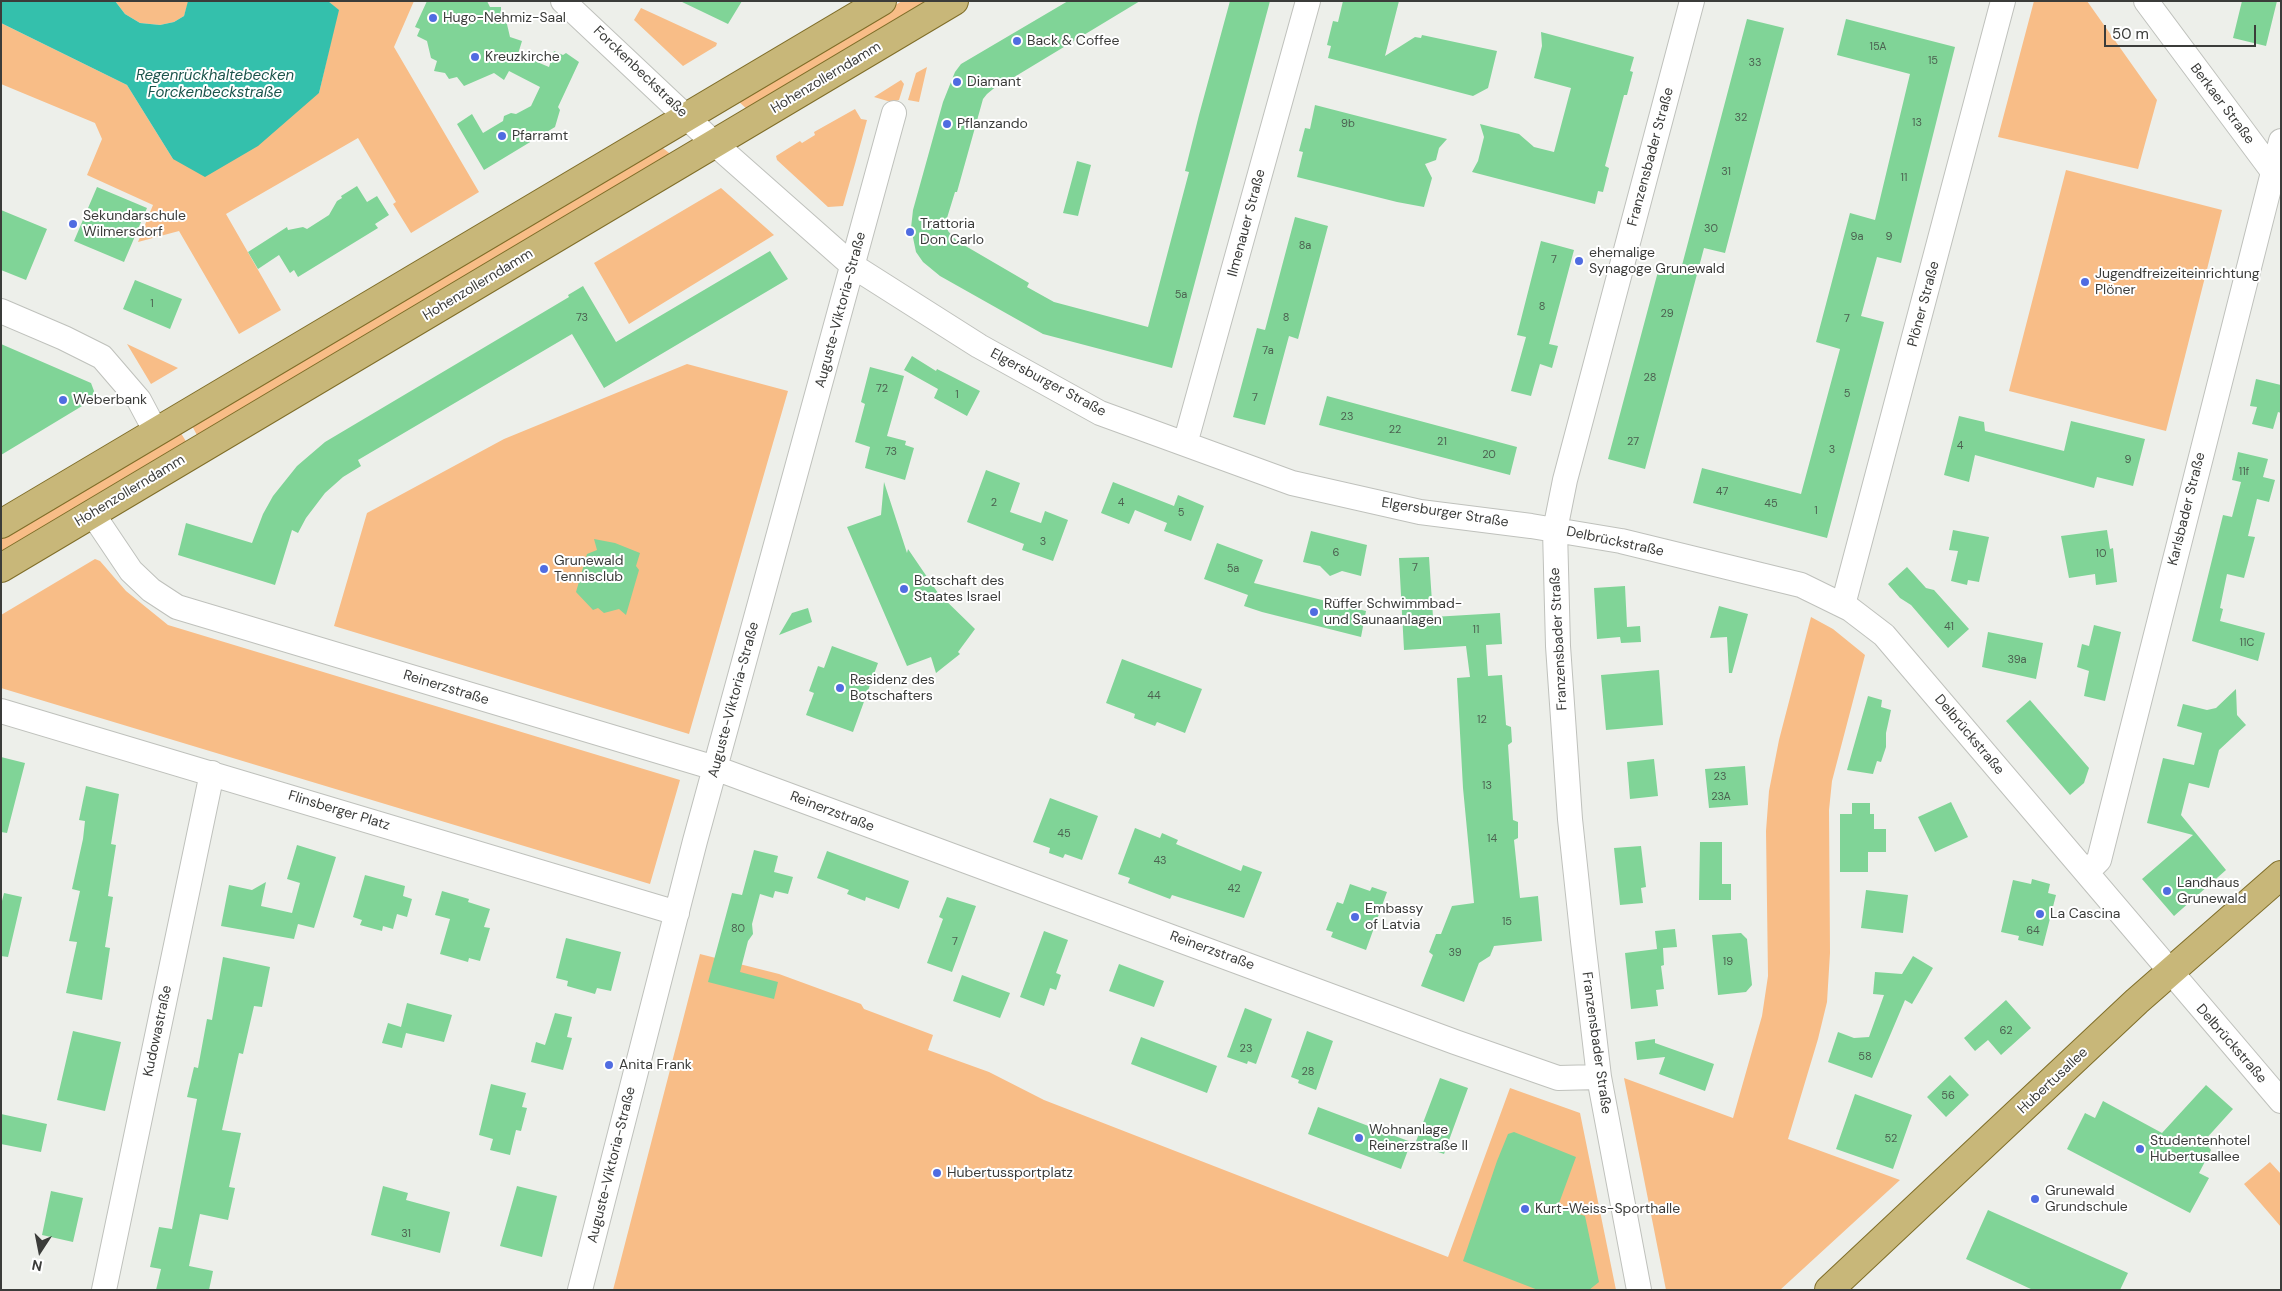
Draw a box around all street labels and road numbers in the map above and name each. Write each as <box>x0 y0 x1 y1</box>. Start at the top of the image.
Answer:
street label: Forckenbeckstraße <box>589 23 691 121</box>
street label: Hohenzollerndamm <box>768 39 884 117</box>
street label: Berkaer Straße <box>2186 60 2258 148</box>
street label: Franzensbader Straße <box>1624 86 1678 228</box>
street label: Ilmenauer Straße <box>1225 167 1269 279</box>
street label: Auguste-Viktoria-Straße <box>812 230 870 390</box>
street label: Hohenzollerndamm <box>420 246 536 324</box>
street label: Plöner Straße <box>1905 259 1943 349</box>
street label: Elgersburger Straße <box>987 345 1109 421</box>
street label: Karlsbader Straße <box>2165 451 2209 567</box>
street label: Hohenzollerndamm <box>72 452 188 530</box>
street label: Elgersburger Straße <box>1380 495 1510 531</box>
street label: Delbrückstraße <box>1565 523 1665 561</box>
street label: Franzensbader Straße <box>1547 567 1571 711</box>
street label: Auguste-Viktoria-Straße <box>705 620 763 780</box>
street label: Reinerzstraße <box>401 667 491 709</box>
street label: Delbrückstraße <box>1931 692 2007 778</box>
street label: Flinsberger Platz <box>286 788 392 834</box>
street label: Reinerzstraße <box>788 788 876 836</box>
street label: Reinerzstraße <box>1167 928 1257 974</box>
street label: Franzensbader Straße <box>1578 971 1614 1115</box>
street label: Kudowastraße <box>140 984 176 1078</box>
street label: Delbrückstraße <box>2192 1001 2270 1087</box>
street label: Hubertusallee <box>2014 1044 2092 1118</box>
street label: Auguste-Viktoria-Straße <box>584 1085 640 1245</box>

